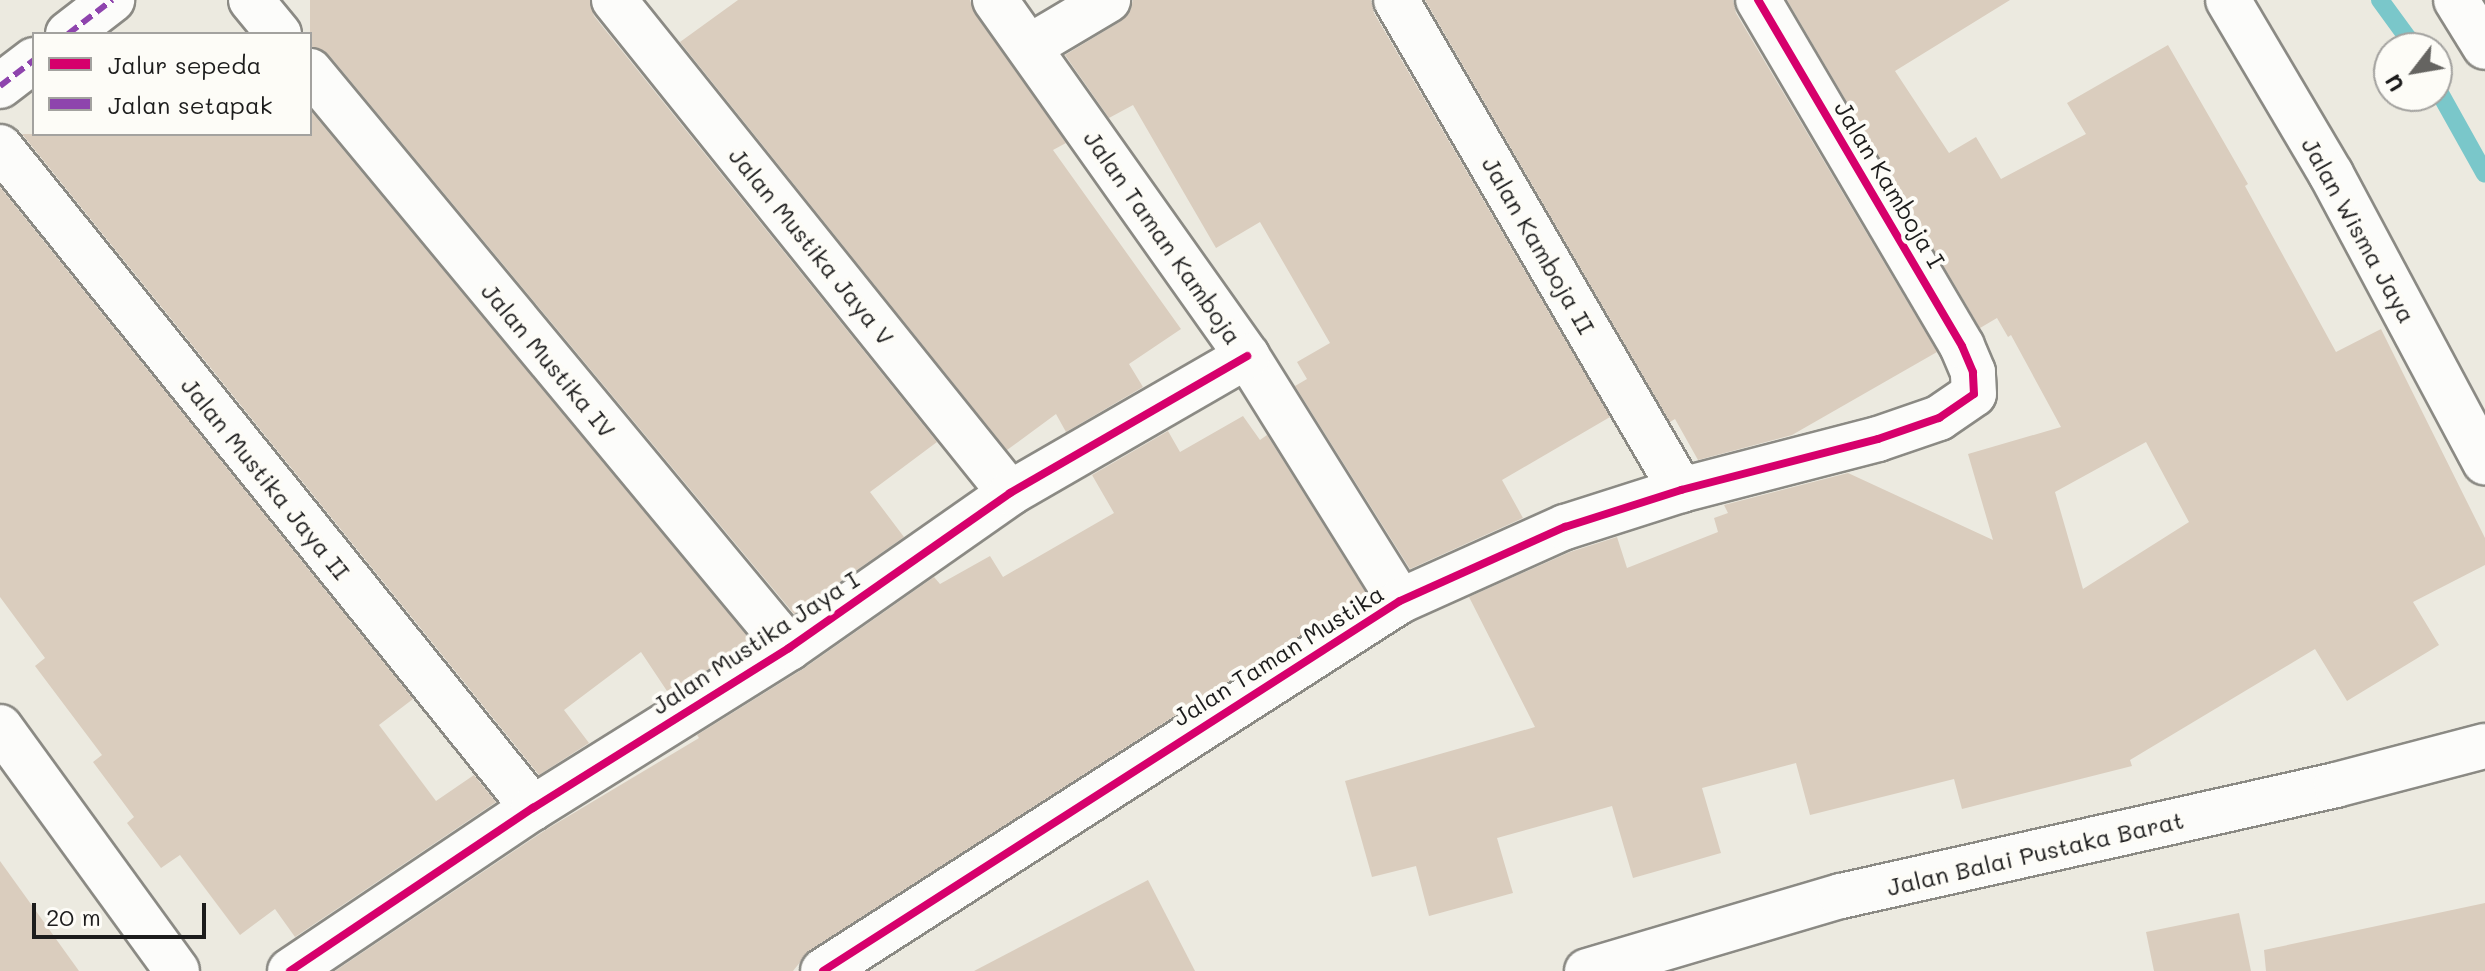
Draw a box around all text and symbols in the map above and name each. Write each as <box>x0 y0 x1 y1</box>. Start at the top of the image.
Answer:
legend <box>32 32 312 136</box>
north arrow <box>2373 32 2453 112</box>
text: Jalur sepeda <box>108 49 261 80</box>
text: U <box>2377 69 2410 98</box>
text: Jalan setapak <box>108 89 273 120</box>
street label: Jalan Kamboja I <box>1829 95 1951 273</box>
street label: Jalan Taman Kamboja <box>1078 124 1248 350</box>
street label: Jalan Wisma Jaya <box>2296 132 2422 328</box>
street label: Jalan Mustika Jaya V <box>723 141 901 351</box>
street label: Jalan Kamboja II <box>1477 151 1601 339</box>
street label: Jalan Mustika IV <box>476 277 622 443</box>
street label: Jalan Mustika Jaya II <box>176 371 356 585</box>
street label: Jalan Mustika Jaya I <box>646 564 864 720</box>
street label: Jalan Taman Mustika <box>1167 578 1389 732</box>
street label: Jalan Balai Pustaka Barat <box>1884 805 2186 901</box>
scale bar <box>36 887 210 937</box>
text: 20 m <box>46 901 101 932</box>

